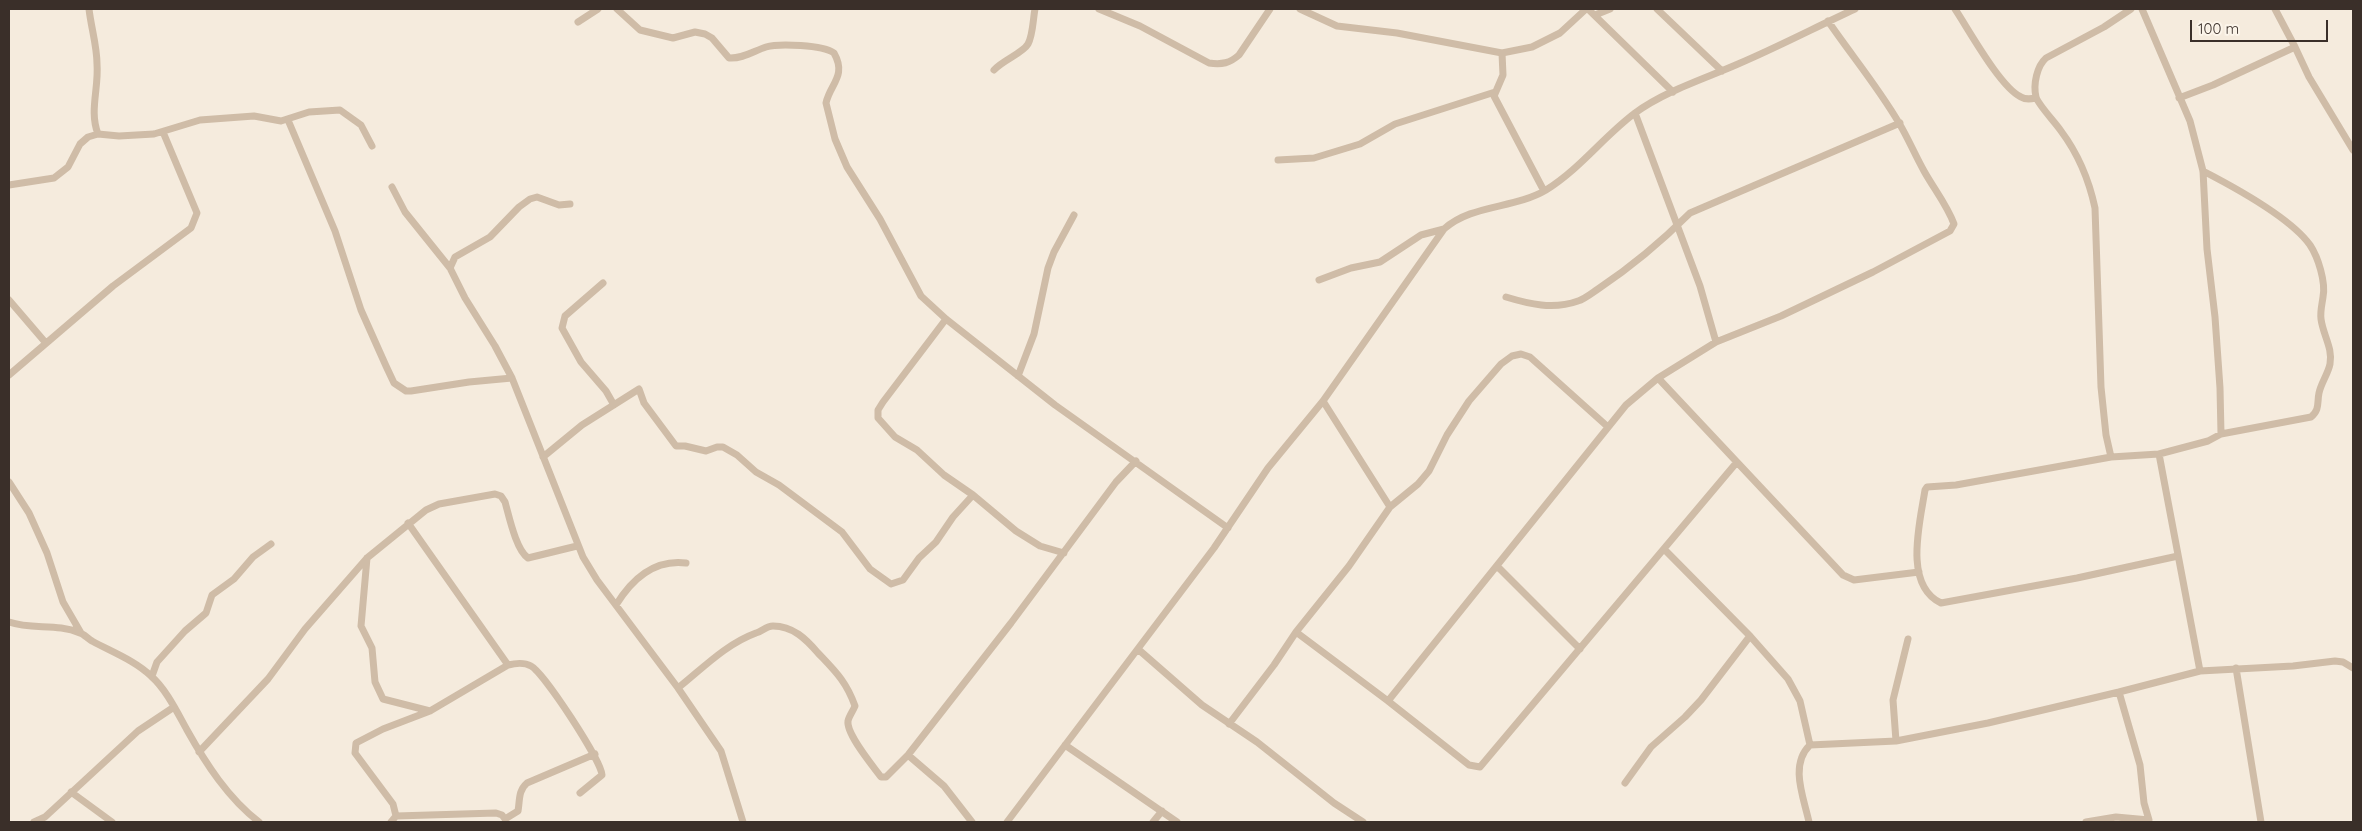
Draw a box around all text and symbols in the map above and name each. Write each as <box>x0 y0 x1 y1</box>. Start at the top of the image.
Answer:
scale bar <box>2192 10 2330 42</box>
text: 100 m <box>2198 19 2239 38</box>

